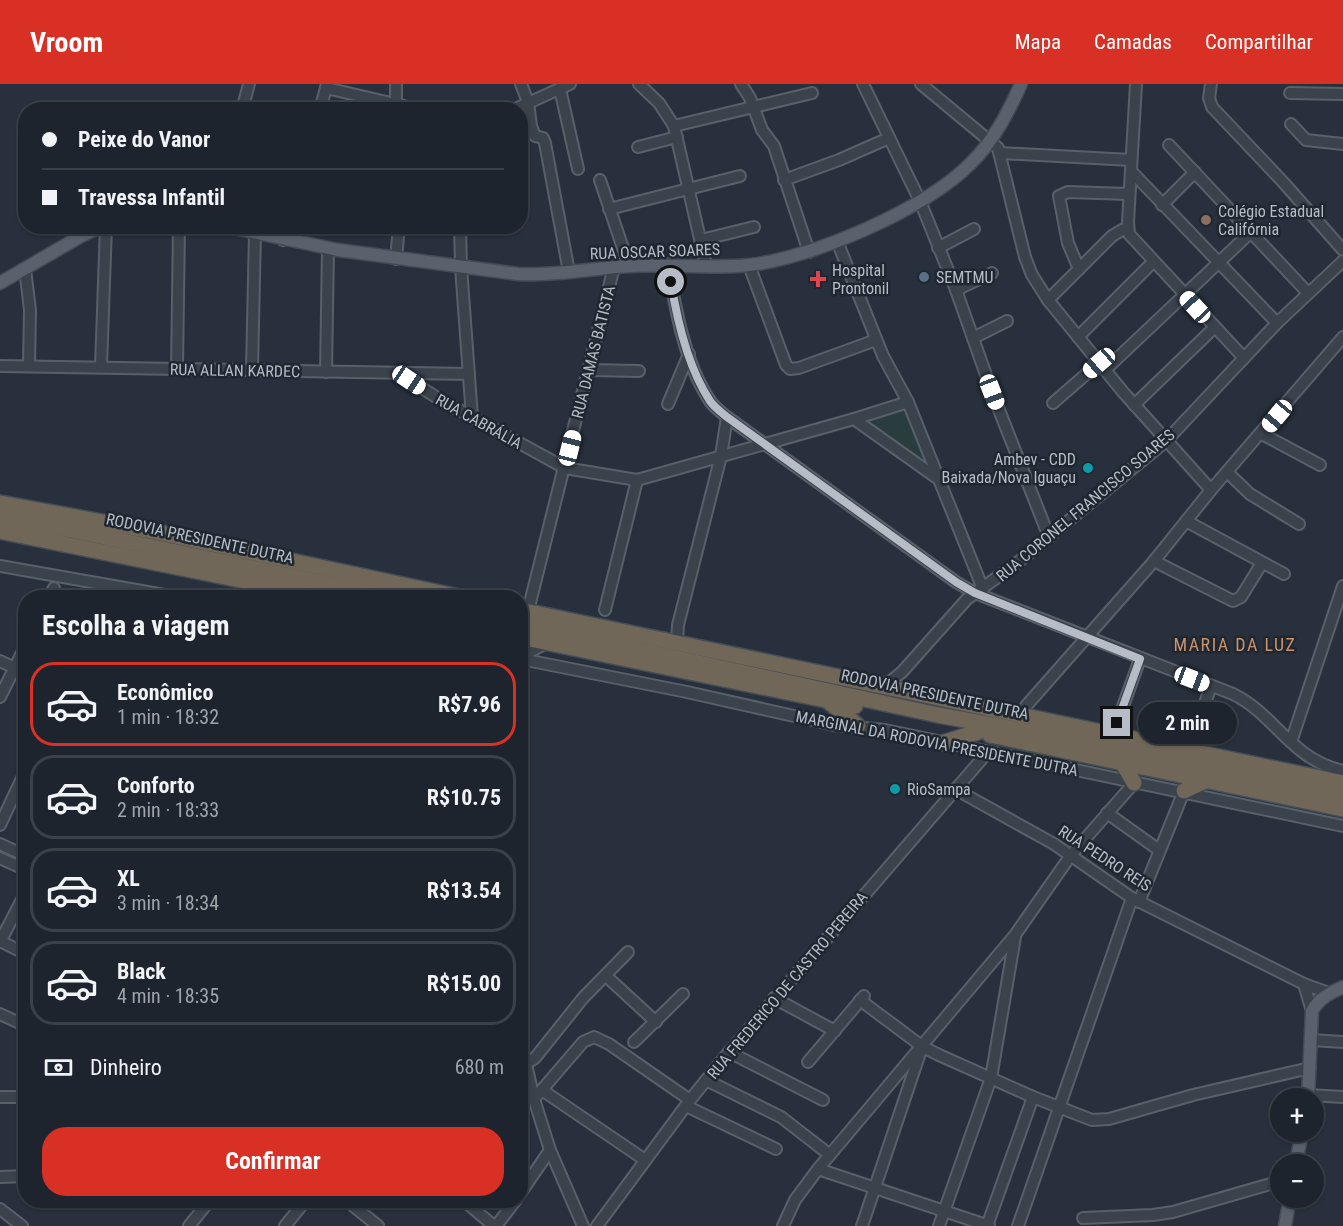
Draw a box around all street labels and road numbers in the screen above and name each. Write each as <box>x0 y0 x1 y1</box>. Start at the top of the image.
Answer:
street label: RUA OSCAR SOARES <box>590 240 720 263</box>
street label: RUA DAMAS BATISTA <box>568 284 619 421</box>
street label: RUA ALLAN KARDEC <box>170 360 300 381</box>
street label: RUA CABRÁLIA <box>432 390 525 453</box>
street label: RUA CORONEL FRANCISCO SOARES <box>992 425 1178 586</box>
street label: RODOVIA PRESIDENTE DUTRA <box>104 509 295 568</box>
street label: RODOVIA PRESIDENTE DUTRA <box>839 665 1030 724</box>
street label: MARGINAL DA RODOVIA PRESIDENTE DUTRA <box>794 707 1080 780</box>
street label: RUA PEDRO REIS <box>1055 821 1155 895</box>
street label: RUA FREDERICO DE CASTRO PEREIRA <box>703 888 871 1083</box>

